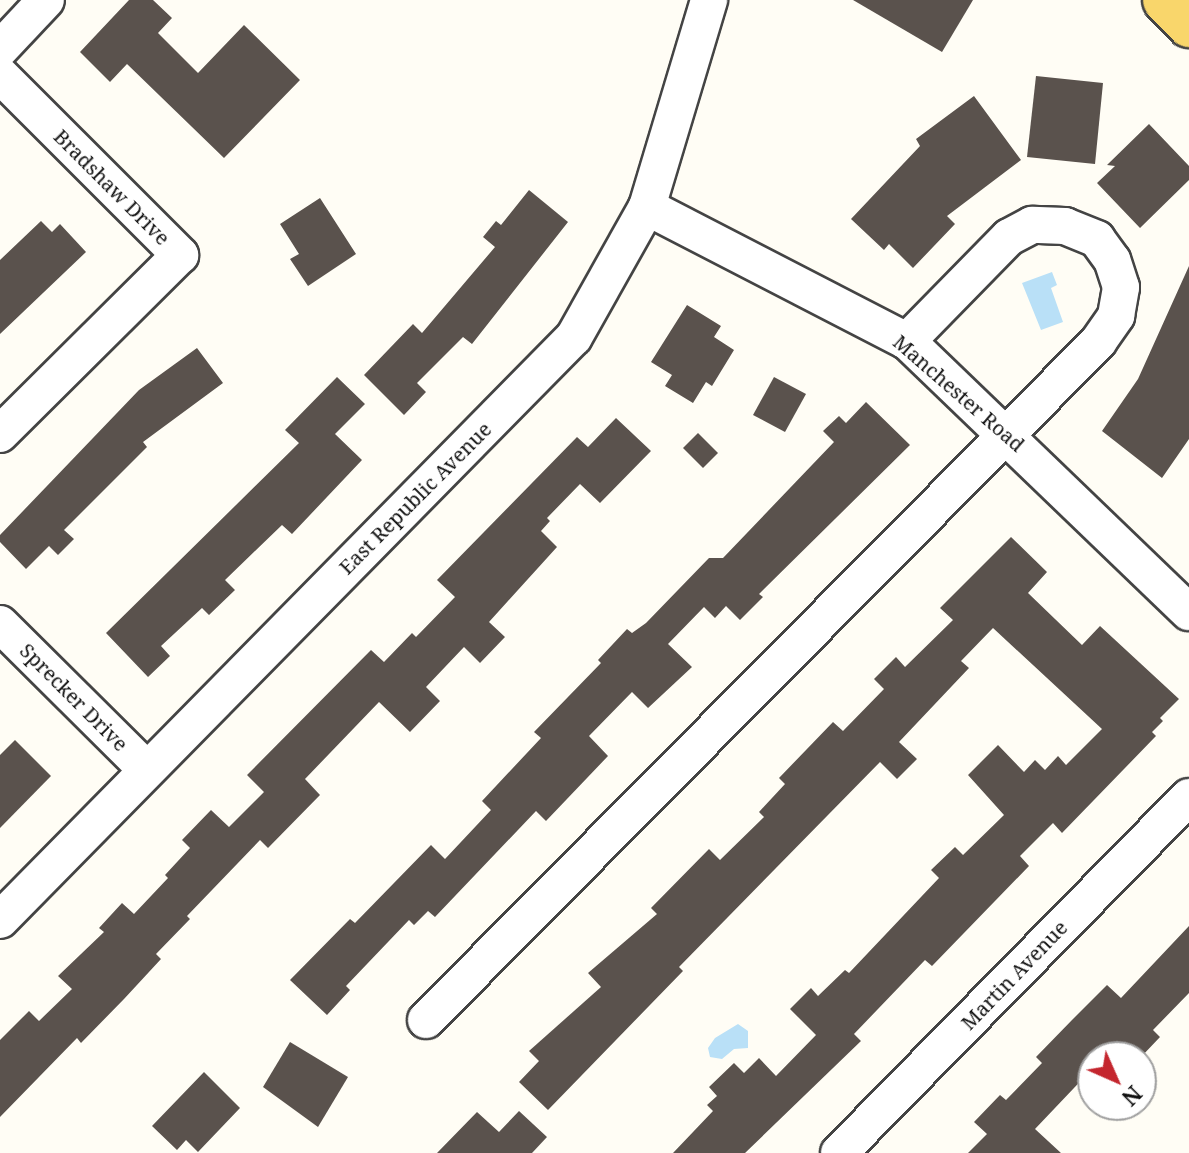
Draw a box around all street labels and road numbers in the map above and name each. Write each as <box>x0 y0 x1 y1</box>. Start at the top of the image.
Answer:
street label: Bradshaw Drive <box>49 124 175 250</box>
street label: Manchester Road <box>889 330 1029 456</box>
street label: East Republic Avenue <box>334 417 496 579</box>
street label: Sprecker Drive <box>15 638 133 756</box>
street label: Martin Avenue <box>956 915 1072 1035</box>

